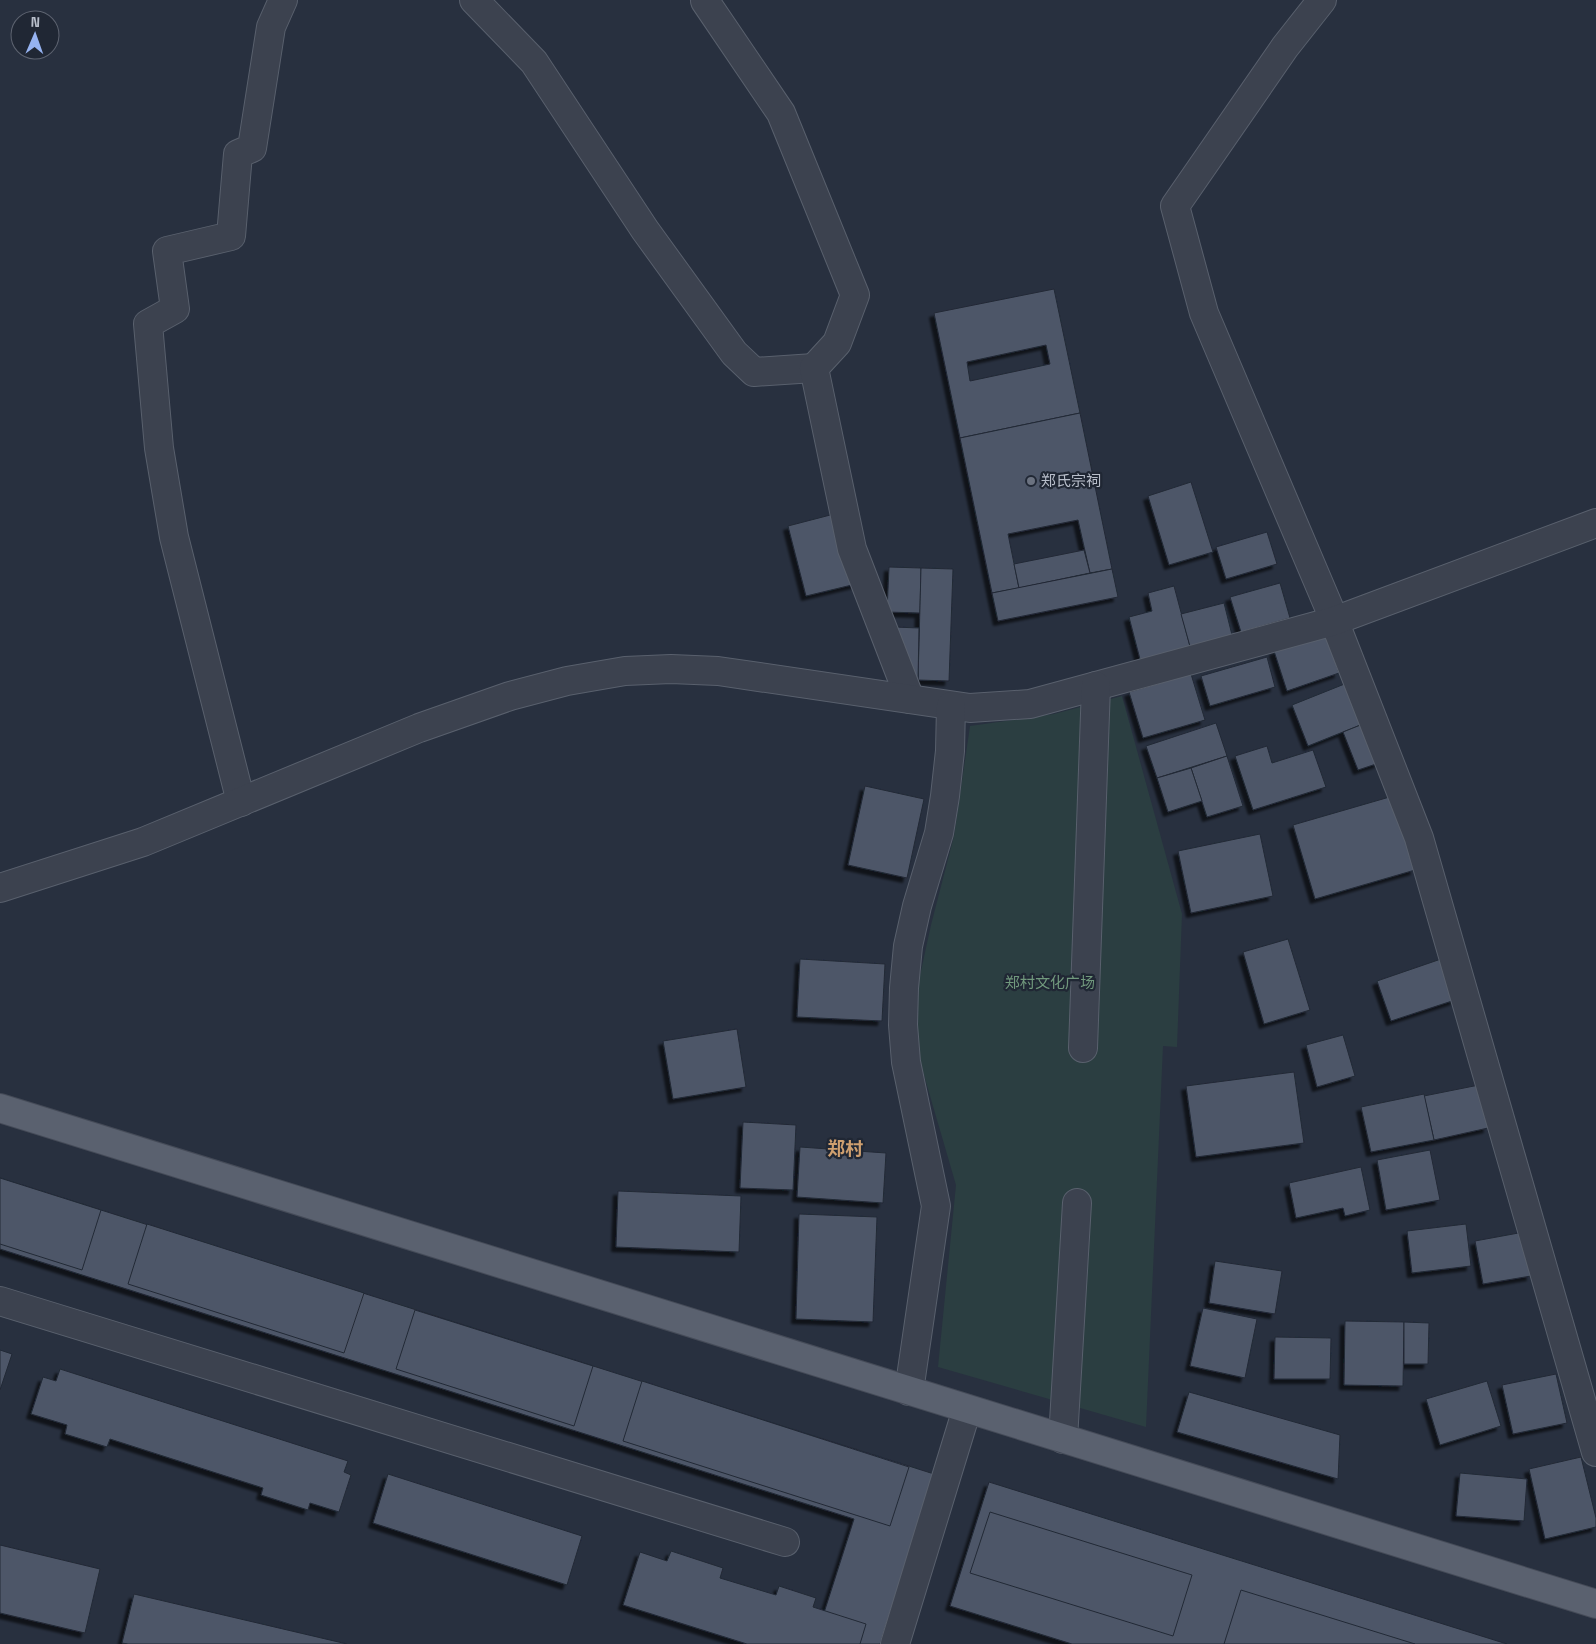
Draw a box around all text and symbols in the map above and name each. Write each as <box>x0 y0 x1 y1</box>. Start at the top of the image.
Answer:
north arrow <box>10 10 60 60</box>
text: N <box>30 13 40 31</box>
place label: 郑氏宗祠 <box>1041 471 1101 490</box>
marker: 郑氏宗祠 <box>1025 475 1037 487</box>
park label: 郑村文化广场 <box>1005 973 1095 992</box>
district label: 郑村 <box>827 1137 863 1160</box>

